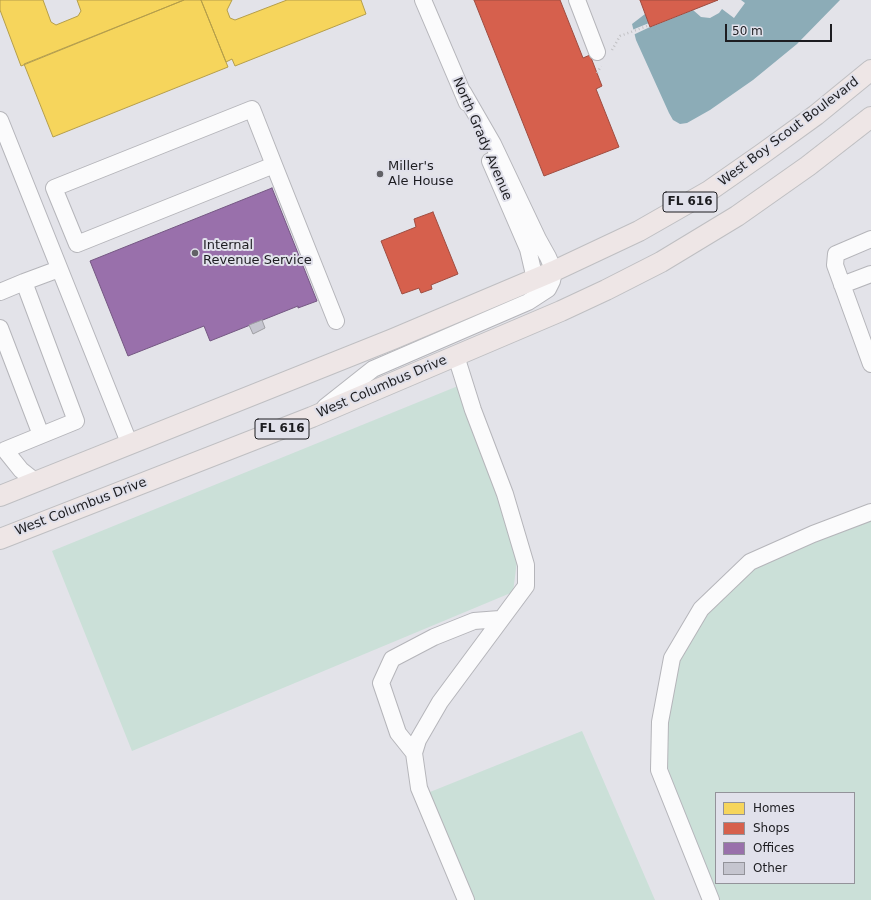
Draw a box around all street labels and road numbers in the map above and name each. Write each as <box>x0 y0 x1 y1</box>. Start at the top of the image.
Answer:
street label: West Boy Scout Boulevard <box>716 74 862 190</box>
street label: North Grady Avenue <box>449 75 515 203</box>
road number: FL 616 <box>663 192 717 212</box>
street label: West Columbus Drive <box>315 353 449 421</box>
road number: FL 616 <box>255 419 309 439</box>
street label: West Columbus Drive <box>13 475 149 539</box>

